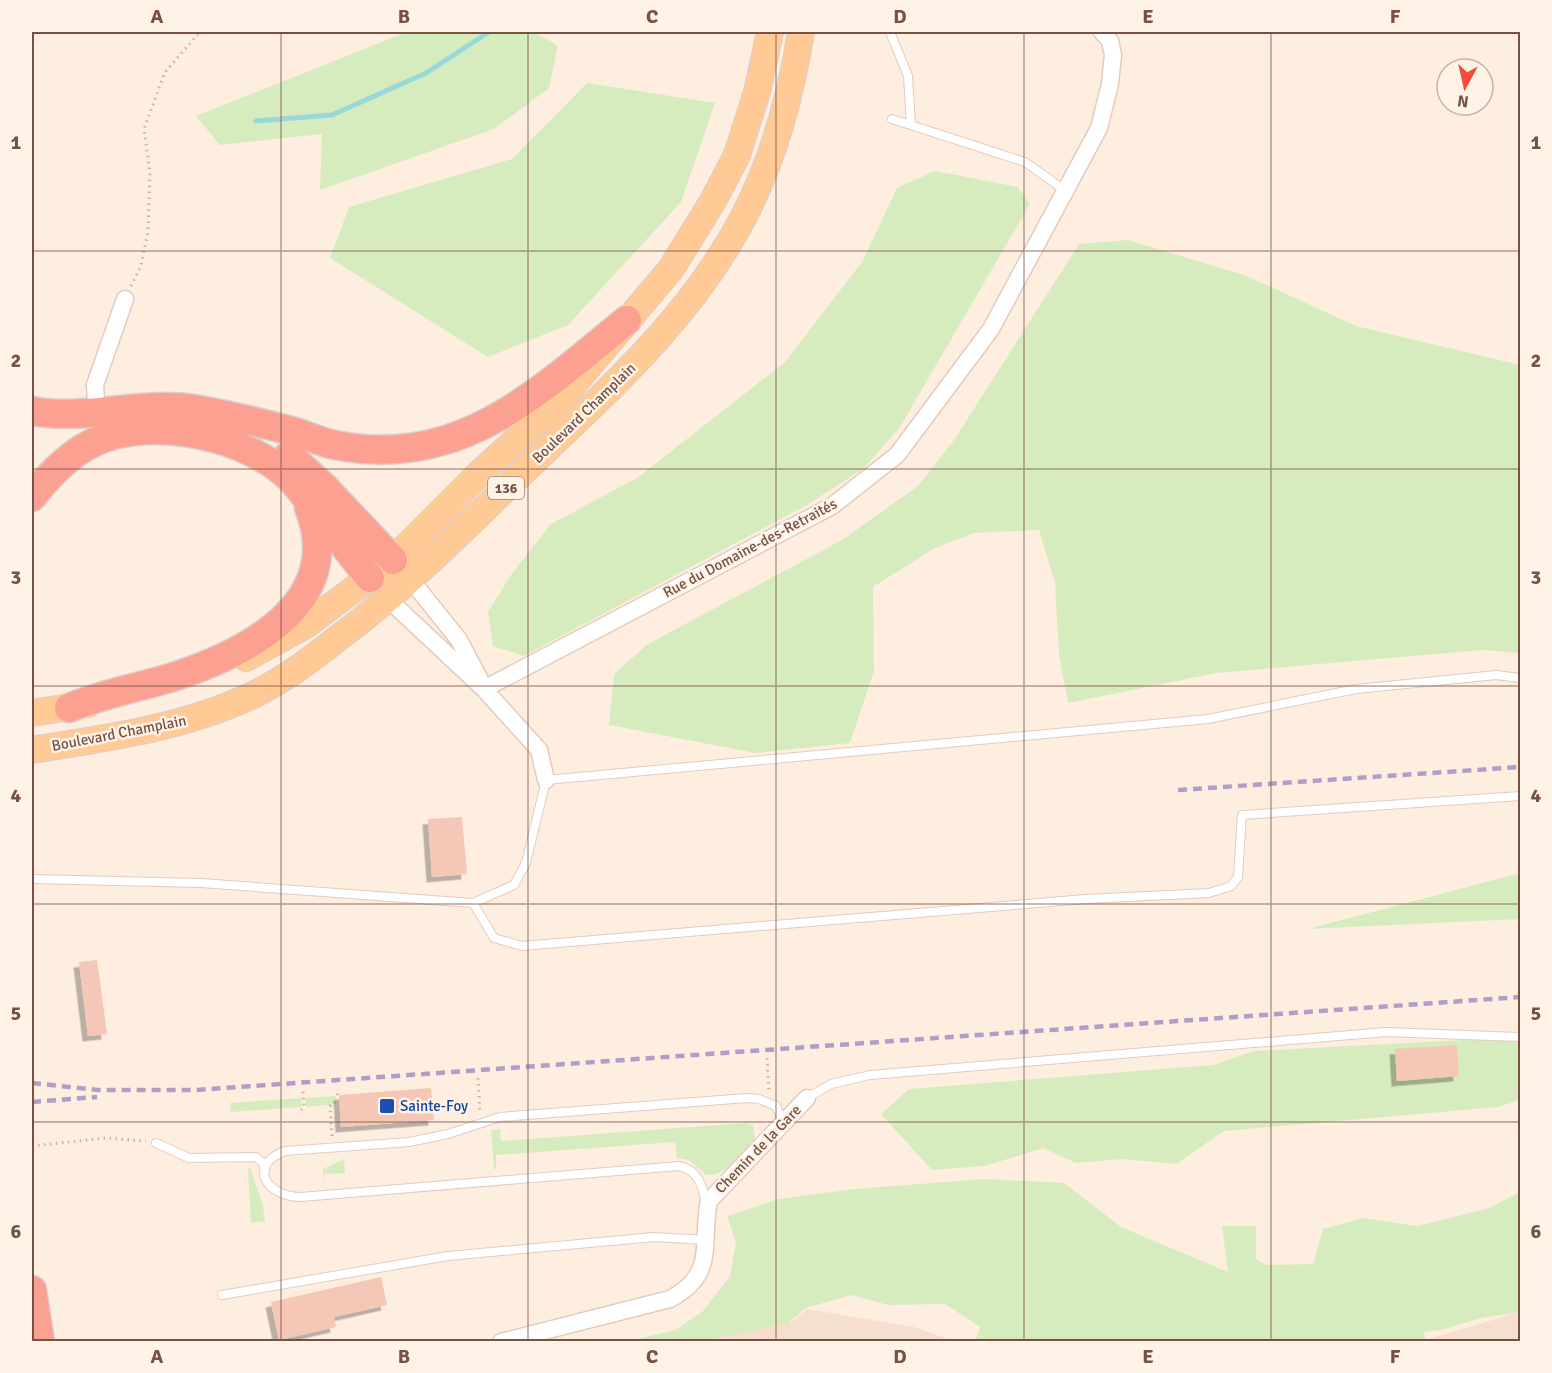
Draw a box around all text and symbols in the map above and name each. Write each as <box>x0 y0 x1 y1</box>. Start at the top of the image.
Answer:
text: A <box>151 4 164 29</box>
text: B <box>398 4 410 29</box>
text: C <box>646 4 658 29</box>
text: D <box>893 4 907 29</box>
text: E <box>1142 4 1154 29</box>
text: F <box>1390 4 1401 29</box>
north arrow <box>1435 57 1495 117</box>
text: N <box>1456 90 1470 112</box>
text: 1 <box>11 130 22 155</box>
text: 1 <box>1531 130 1542 155</box>
text: 2 <box>11 348 21 373</box>
text: 2 <box>1531 348 1541 373</box>
street label: Boulevard Champlain <box>529 359 639 467</box>
road number: 136 <box>488 477 524 499</box>
street label: Rue du Domaine-des-Retraités <box>660 494 840 602</box>
text: 3 <box>11 565 21 590</box>
text: 3 <box>1531 565 1541 590</box>
street label: Boulevard Champlain <box>50 711 188 755</box>
text: 4 <box>11 783 22 808</box>
text: 4 <box>1531 783 1542 808</box>
text: 5 <box>11 1001 21 1026</box>
text: 5 <box>1531 1001 1541 1026</box>
marker: Sainte-Foy <box>378 1097 396 1115</box>
place label: Sainte-Foy <box>400 1097 468 1115</box>
street label: Chemin de la Gare <box>711 1101 805 1197</box>
text: 6 <box>11 1219 22 1244</box>
text: 6 <box>1531 1219 1542 1244</box>
text: A <box>151 1344 164 1369</box>
text: B <box>398 1344 410 1369</box>
text: C <box>646 1344 658 1369</box>
text: D <box>893 1344 907 1369</box>
text: E <box>1142 1344 1154 1369</box>
text: F <box>1390 1344 1401 1369</box>

